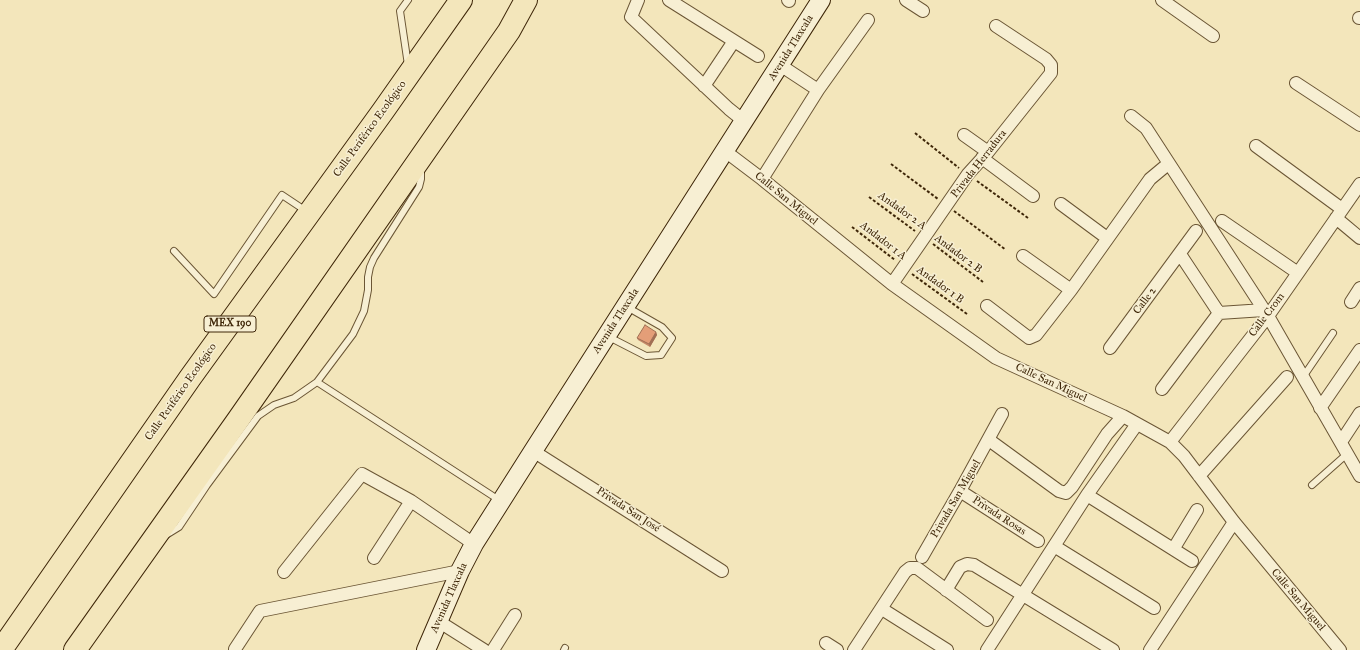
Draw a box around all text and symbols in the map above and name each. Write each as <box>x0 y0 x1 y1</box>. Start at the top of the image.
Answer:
street label: Avenida Tlaxcala <box>766 13 816 83</box>
street label: Calle Periférico Ecológico <box>331 78 409 180</box>
street label: Privada Herradura <box>948 127 1010 201</box>
street label: Calle San Miguel <box>752 170 820 228</box>
street label: Andador 2 A <box>875 189 929 233</box>
street label: Andador 1 A <box>857 219 909 263</box>
street label: Andador 2 B <box>932 232 984 276</box>
street label: Andador 1 B <box>914 263 966 307</box>
street label: Calle 2 <box>1131 285 1159 317</box>
street label: Avenida Tlaxcala <box>590 286 642 356</box>
street label: Calle Crom <box>1246 291 1288 339</box>
road number: MEX 190 <box>204 316 256 332</box>
street label: Calle Periférico Ecológico <box>142 341 220 443</box>
street label: Calle San Miguel <box>1013 361 1089 405</box>
street label: Privada San Miguel <box>928 458 984 540</box>
street label: Privada San José <box>594 484 662 536</box>
street label: Privada Rosas <box>970 494 1028 538</box>
street label: Avenida Tlaxcala <box>428 561 470 635</box>
street label: Calle San Miguel <box>1268 566 1328 634</box>

